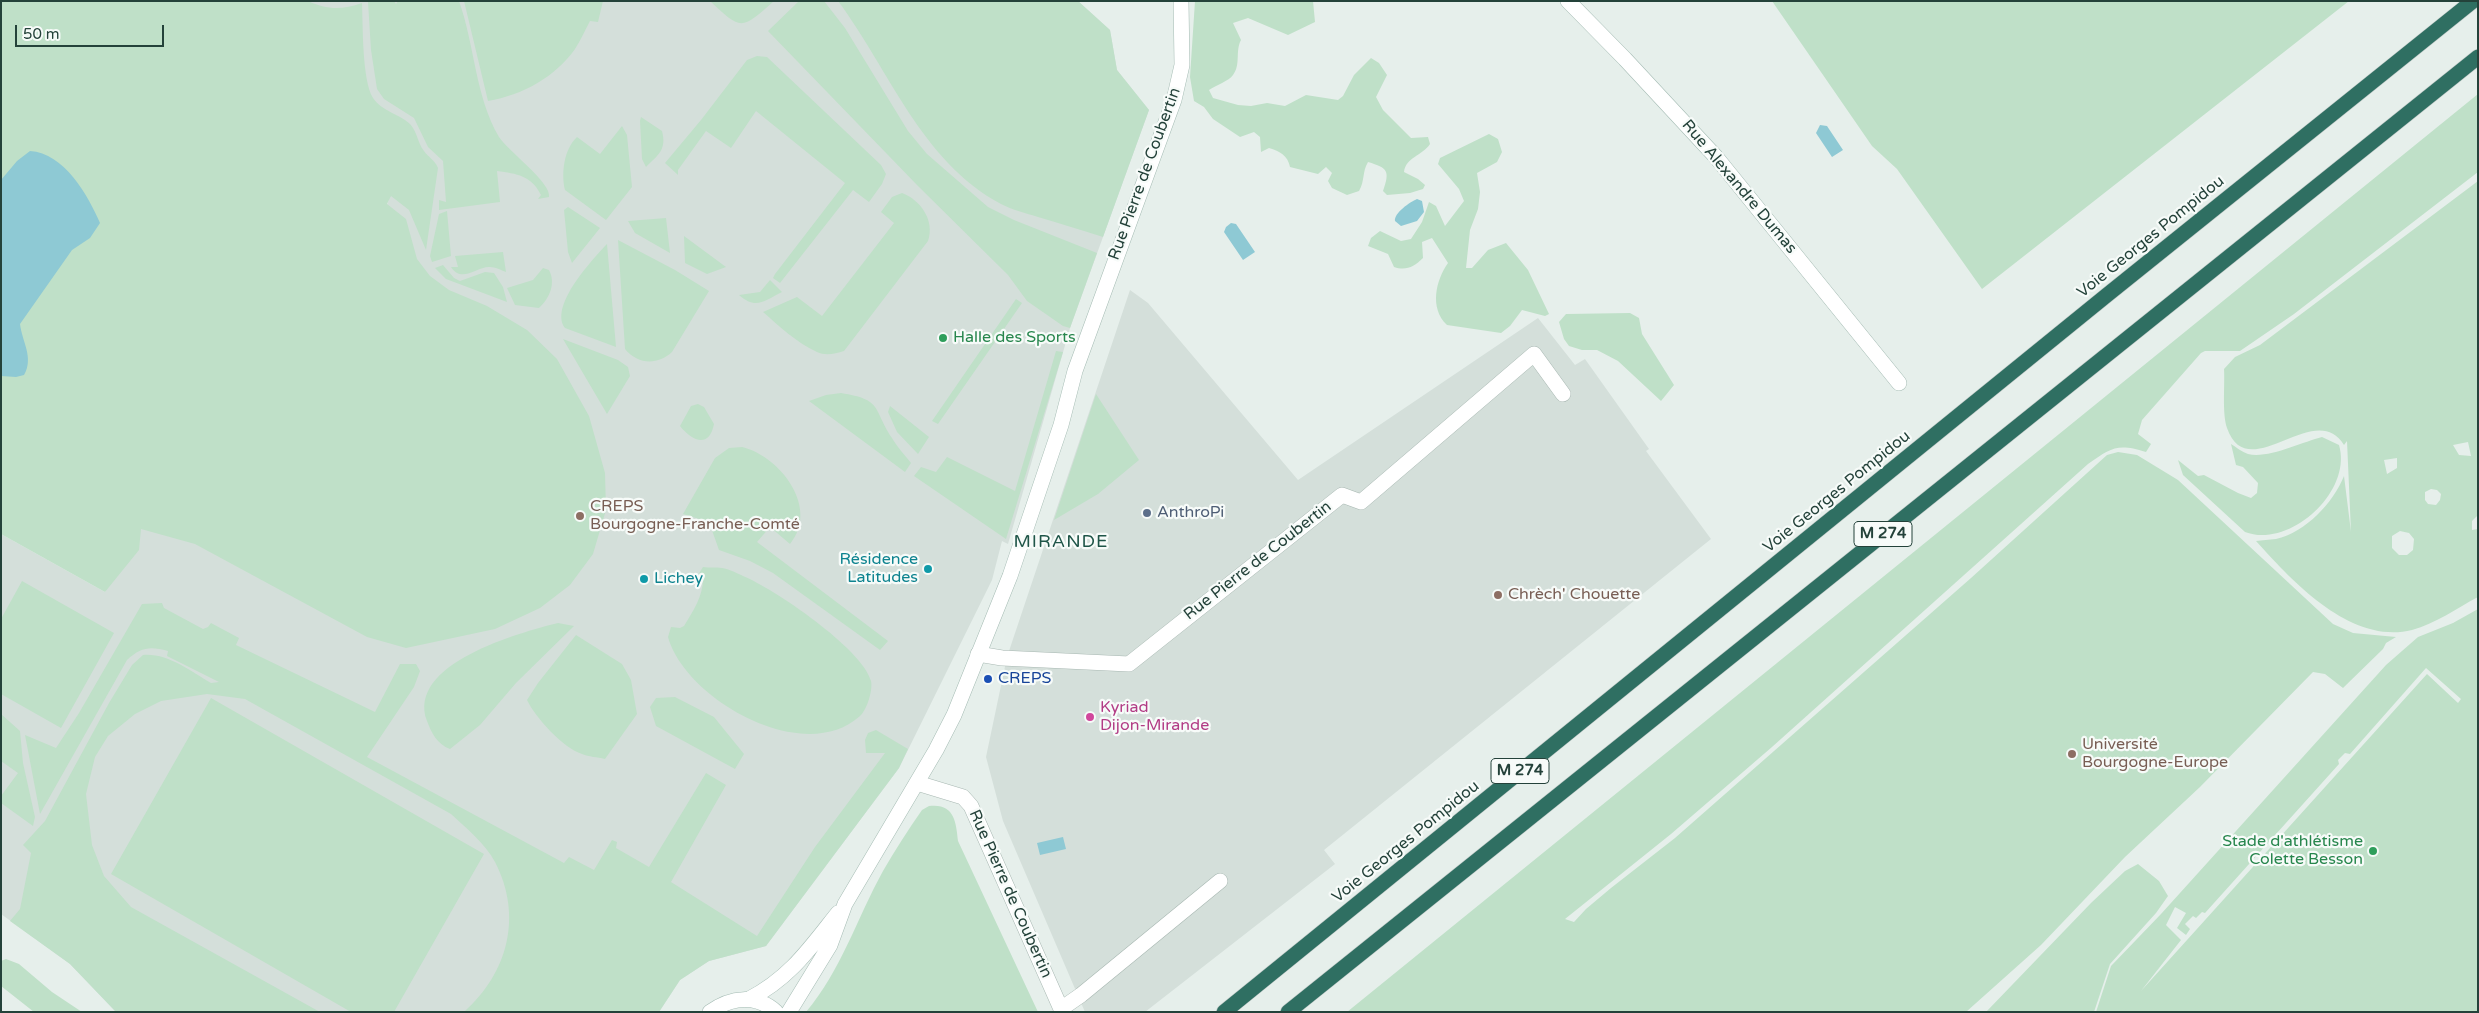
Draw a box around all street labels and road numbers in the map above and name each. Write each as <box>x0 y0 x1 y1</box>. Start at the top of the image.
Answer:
street label: Rue Pierre de Coubertin <box>1105 85 1185 263</box>
street label: Rue Alexandre Dumas <box>1677 116 1801 258</box>
street label: Voie Georges Pompidou <box>2074 172 2228 302</box>
street label: Voie Georges Pompidou <box>1760 427 1914 557</box>
street label: Rue Pierre de Coubertin <box>1180 497 1336 625</box>
road number: M 274 <box>1854 522 1912 546</box>
road number: M 274 <box>1491 758 1549 784</box>
street label: Voie Georges Pompidou <box>1329 777 1483 907</box>
street label: Rue Pierre de Coubertin <box>964 807 1056 981</box>

